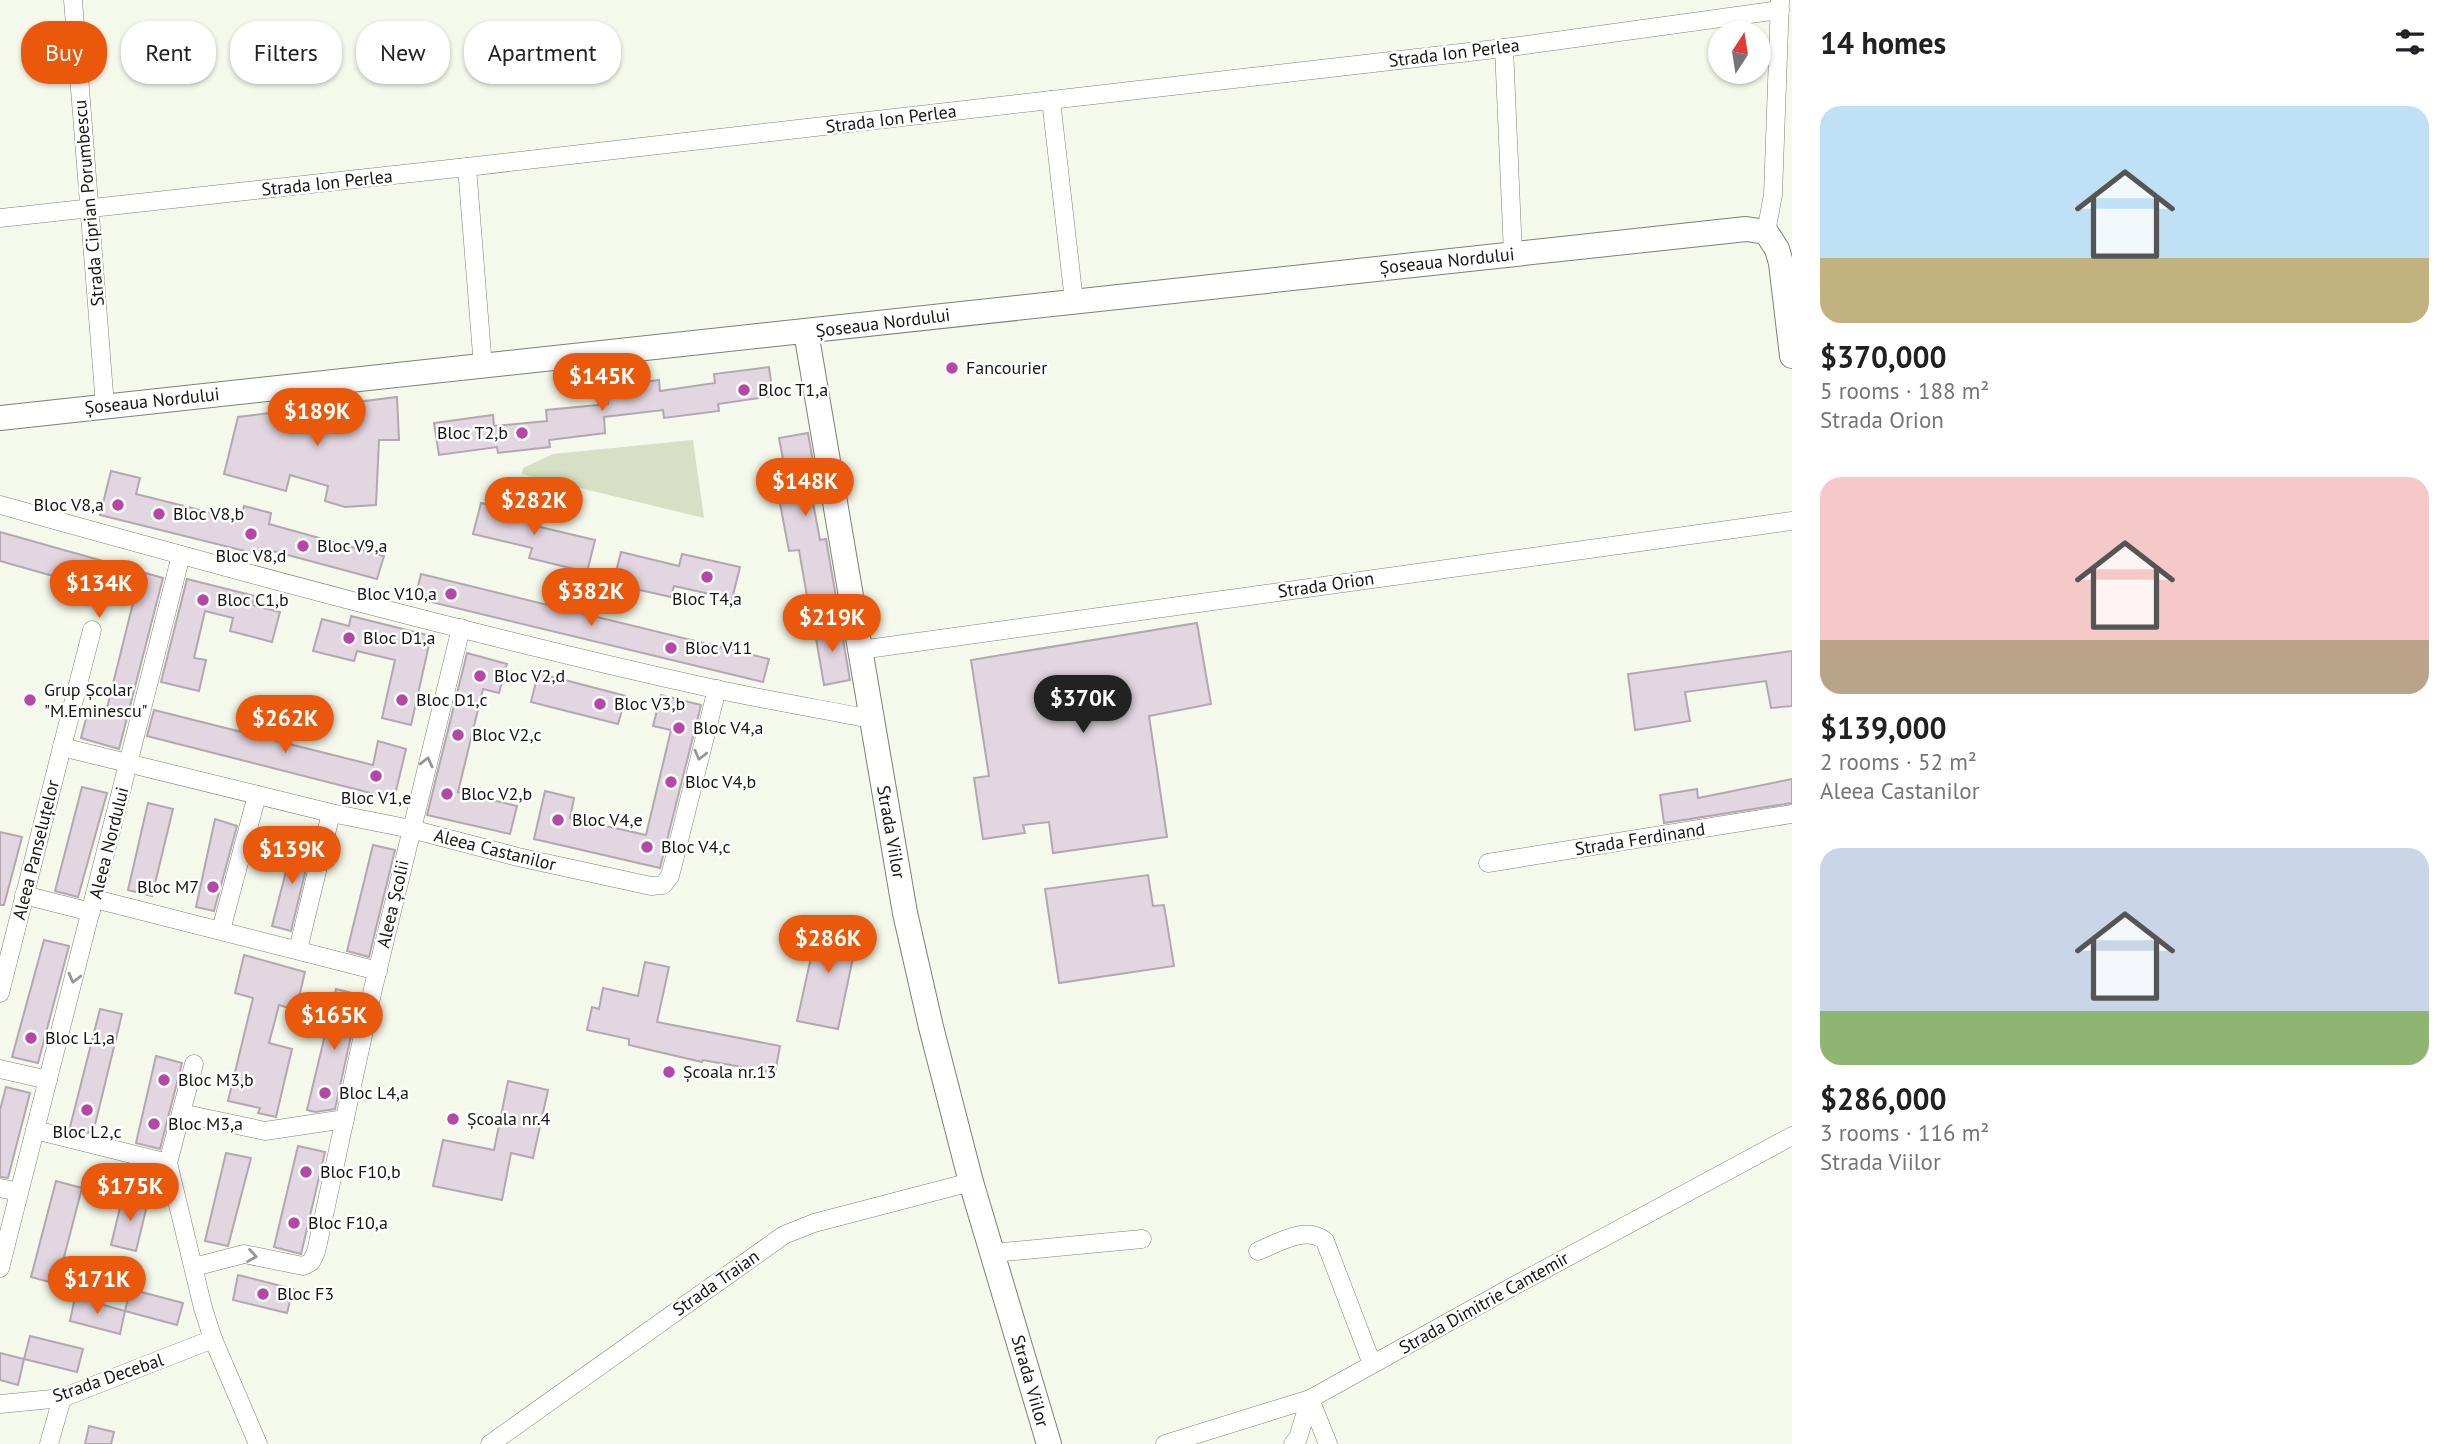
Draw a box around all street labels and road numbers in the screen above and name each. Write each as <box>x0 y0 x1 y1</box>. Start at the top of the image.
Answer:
street label: Strada Ion Perlea <box>1387 33 1521 72</box>
street label: Strada Ciprian Porumbescu <box>68 99 109 307</box>
street label: Strada Ion Perlea <box>824 99 958 138</box>
street label: Strada Ion Perlea <box>260 164 394 201</box>
street label: Șoseaua Nordului <box>1378 242 1515 279</box>
street label: Șoseaua Nordului <box>814 303 952 342</box>
street label: Șoseaua Nordului <box>83 382 220 419</box>
street label: Strada Orion <box>1276 566 1376 603</box>
street label: Aleea Panseluțelor <box>7 777 64 922</box>
street label: Strada Viilor <box>872 783 911 880</box>
street label: Aleea Nordului <box>83 784 134 901</box>
street label: Strada Ferdinand <box>1573 817 1707 860</box>
street label: Aleea Castanilor <box>432 823 558 876</box>
street label: Aleea Școlii <box>371 858 414 950</box>
street label: Strada Traian <box>668 1244 763 1321</box>
street label: Strada Dimitrie Cantemir <box>1395 1246 1573 1359</box>
street label: Strada Viilor <box>1006 1332 1055 1429</box>
street label: Strada Decebal <box>49 1348 167 1407</box>

